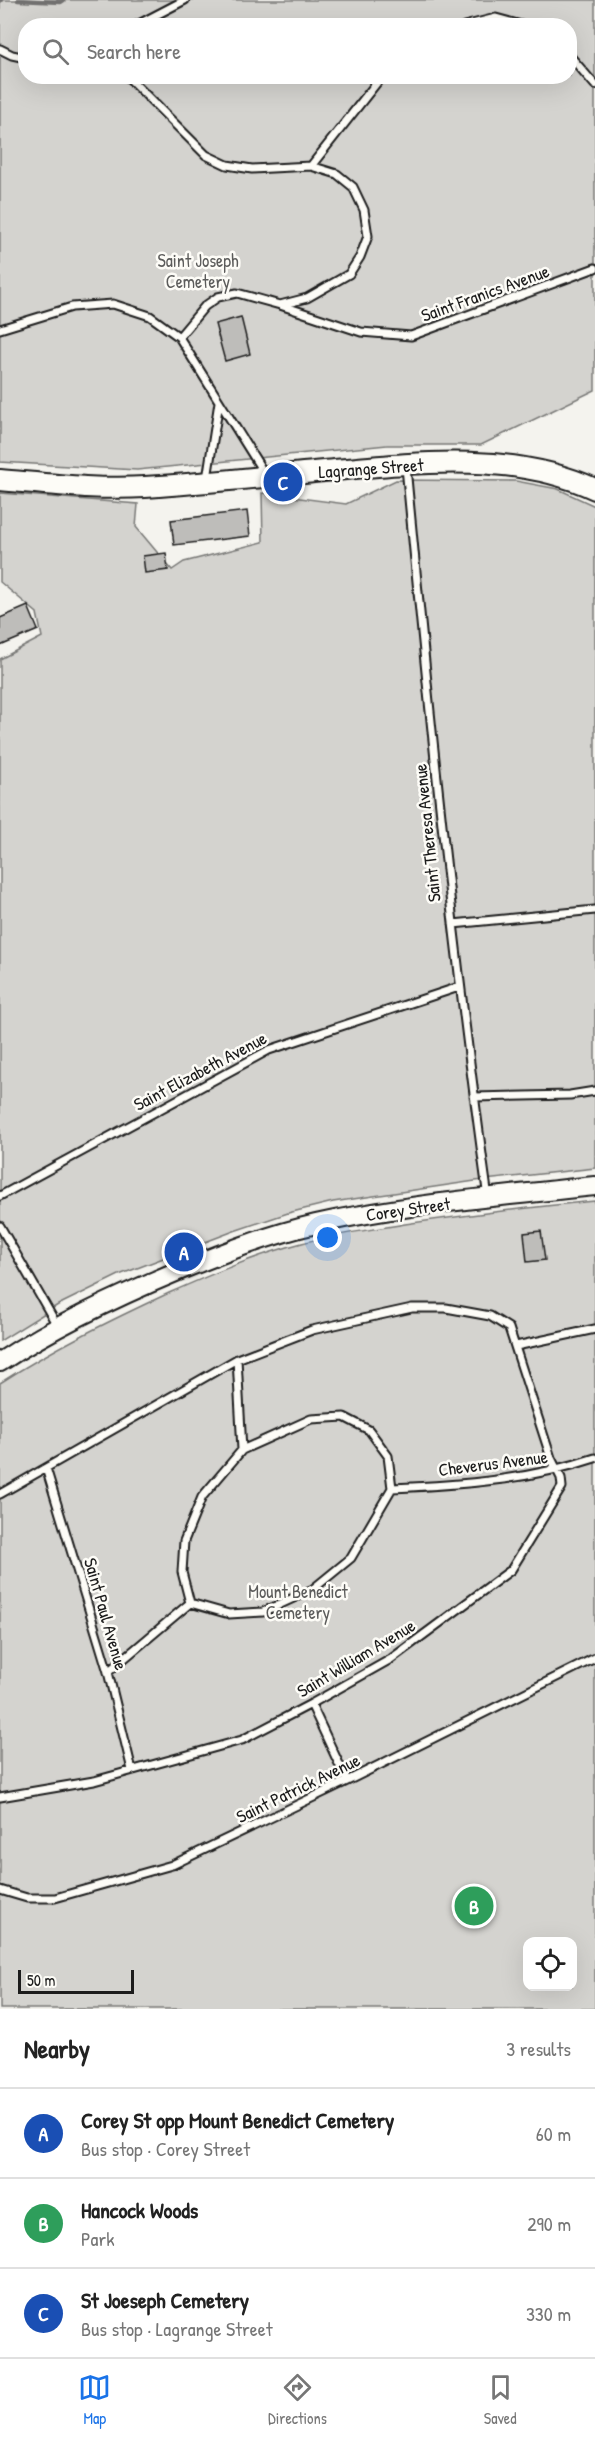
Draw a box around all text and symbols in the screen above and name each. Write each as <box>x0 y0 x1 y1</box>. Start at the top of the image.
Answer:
search box <box>18 18 577 84</box>
icon: search <box>39 35 72 68</box>
text: Search here <box>87 36 181 66</box>
park label: Saint Joseph Cemetery <box>157 248 239 294</box>
street label: Saint Franics Avenue <box>418 258 552 328</box>
street label: Lagrange Street <box>318 452 425 484</box>
pin: C <box>264 460 302 504</box>
street label: Saint Theresa Avenue <box>407 763 447 903</box>
street label: Saint Elizabeth Avenue <box>129 1025 271 1117</box>
street label: Corey Street <box>364 1191 453 1227</box>
your location <box>313 1223 342 1252</box>
pin: A <box>164 1230 204 1274</box>
street label: Cheverus Avenue <box>437 1444 549 1482</box>
street label: Saint Paul Avenue <box>78 1555 134 1673</box>
park label: Mount Benedict Cemetery <box>248 1579 349 1625</box>
street label: Saint William Avenue <box>292 1613 420 1703</box>
street label: Saint Patrick Avenue <box>232 1747 364 1829</box>
pin: B <box>454 1884 494 1928</box>
map controls <box>523 1937 577 1991</box>
button: locate <box>523 1937 577 1991</box>
scale bar <box>18 1967 134 1994</box>
text: 50 m <box>27 1969 56 1991</box>
text: Nearby <box>24 2031 90 2066</box>
text: 3 results <box>506 2035 571 2062</box>
text: Corey St opp Mount Benedict Cemetery <box>81 2105 394 2135</box>
text: A <box>39 2120 48 2147</box>
text: 60 m <box>536 2120 571 2147</box>
text: Bus stop · Corey Street <box>81 2135 250 2162</box>
text: Hancock Woods <box>81 2195 198 2225</box>
text: B <box>38 2210 49 2237</box>
text: 290 m <box>527 2210 571 2237</box>
text: Park <box>81 2225 114 2252</box>
text: St Joeseph Cemetery <box>81 2285 249 2315</box>
text: C <box>38 2300 49 2327</box>
text: 330 m <box>526 2300 571 2327</box>
text: Bus stop · Lagrange Street <box>81 2315 273 2342</box>
tab: Map <box>78 2371 111 2429</box>
tab: Directions <box>268 2371 327 2429</box>
tab: Saved <box>484 2371 517 2429</box>

